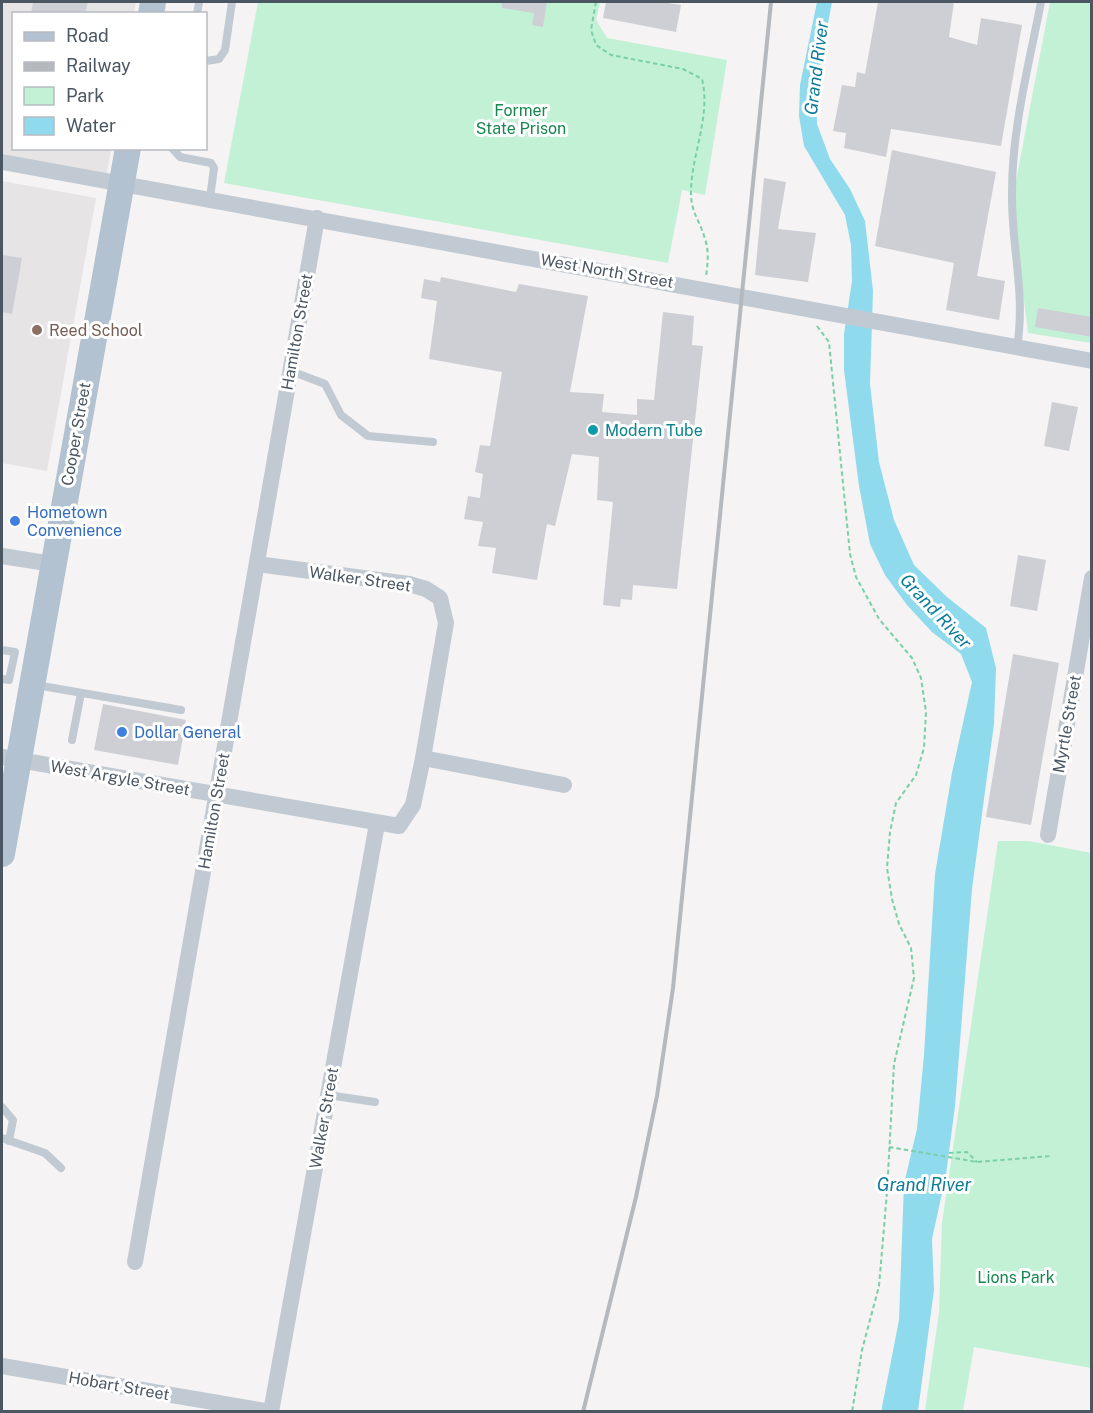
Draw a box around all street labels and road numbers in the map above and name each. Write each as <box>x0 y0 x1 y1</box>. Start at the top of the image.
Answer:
street label: West North Street <box>539 250 675 292</box>
street label: Hamilton Street <box>277 272 317 392</box>
street label: Cooper Street <box>58 381 94 487</box>
street label: Walker Street <box>308 562 412 596</box>
street label: Myrtle Street <box>1049 674 1085 774</box>
street label: Hamilton Street <box>194 751 234 871</box>
street label: West Argyle Street <box>49 756 191 800</box>
street label: Walker Street <box>306 1066 342 1170</box>
street label: Hobart Street <box>67 1368 171 1404</box>

